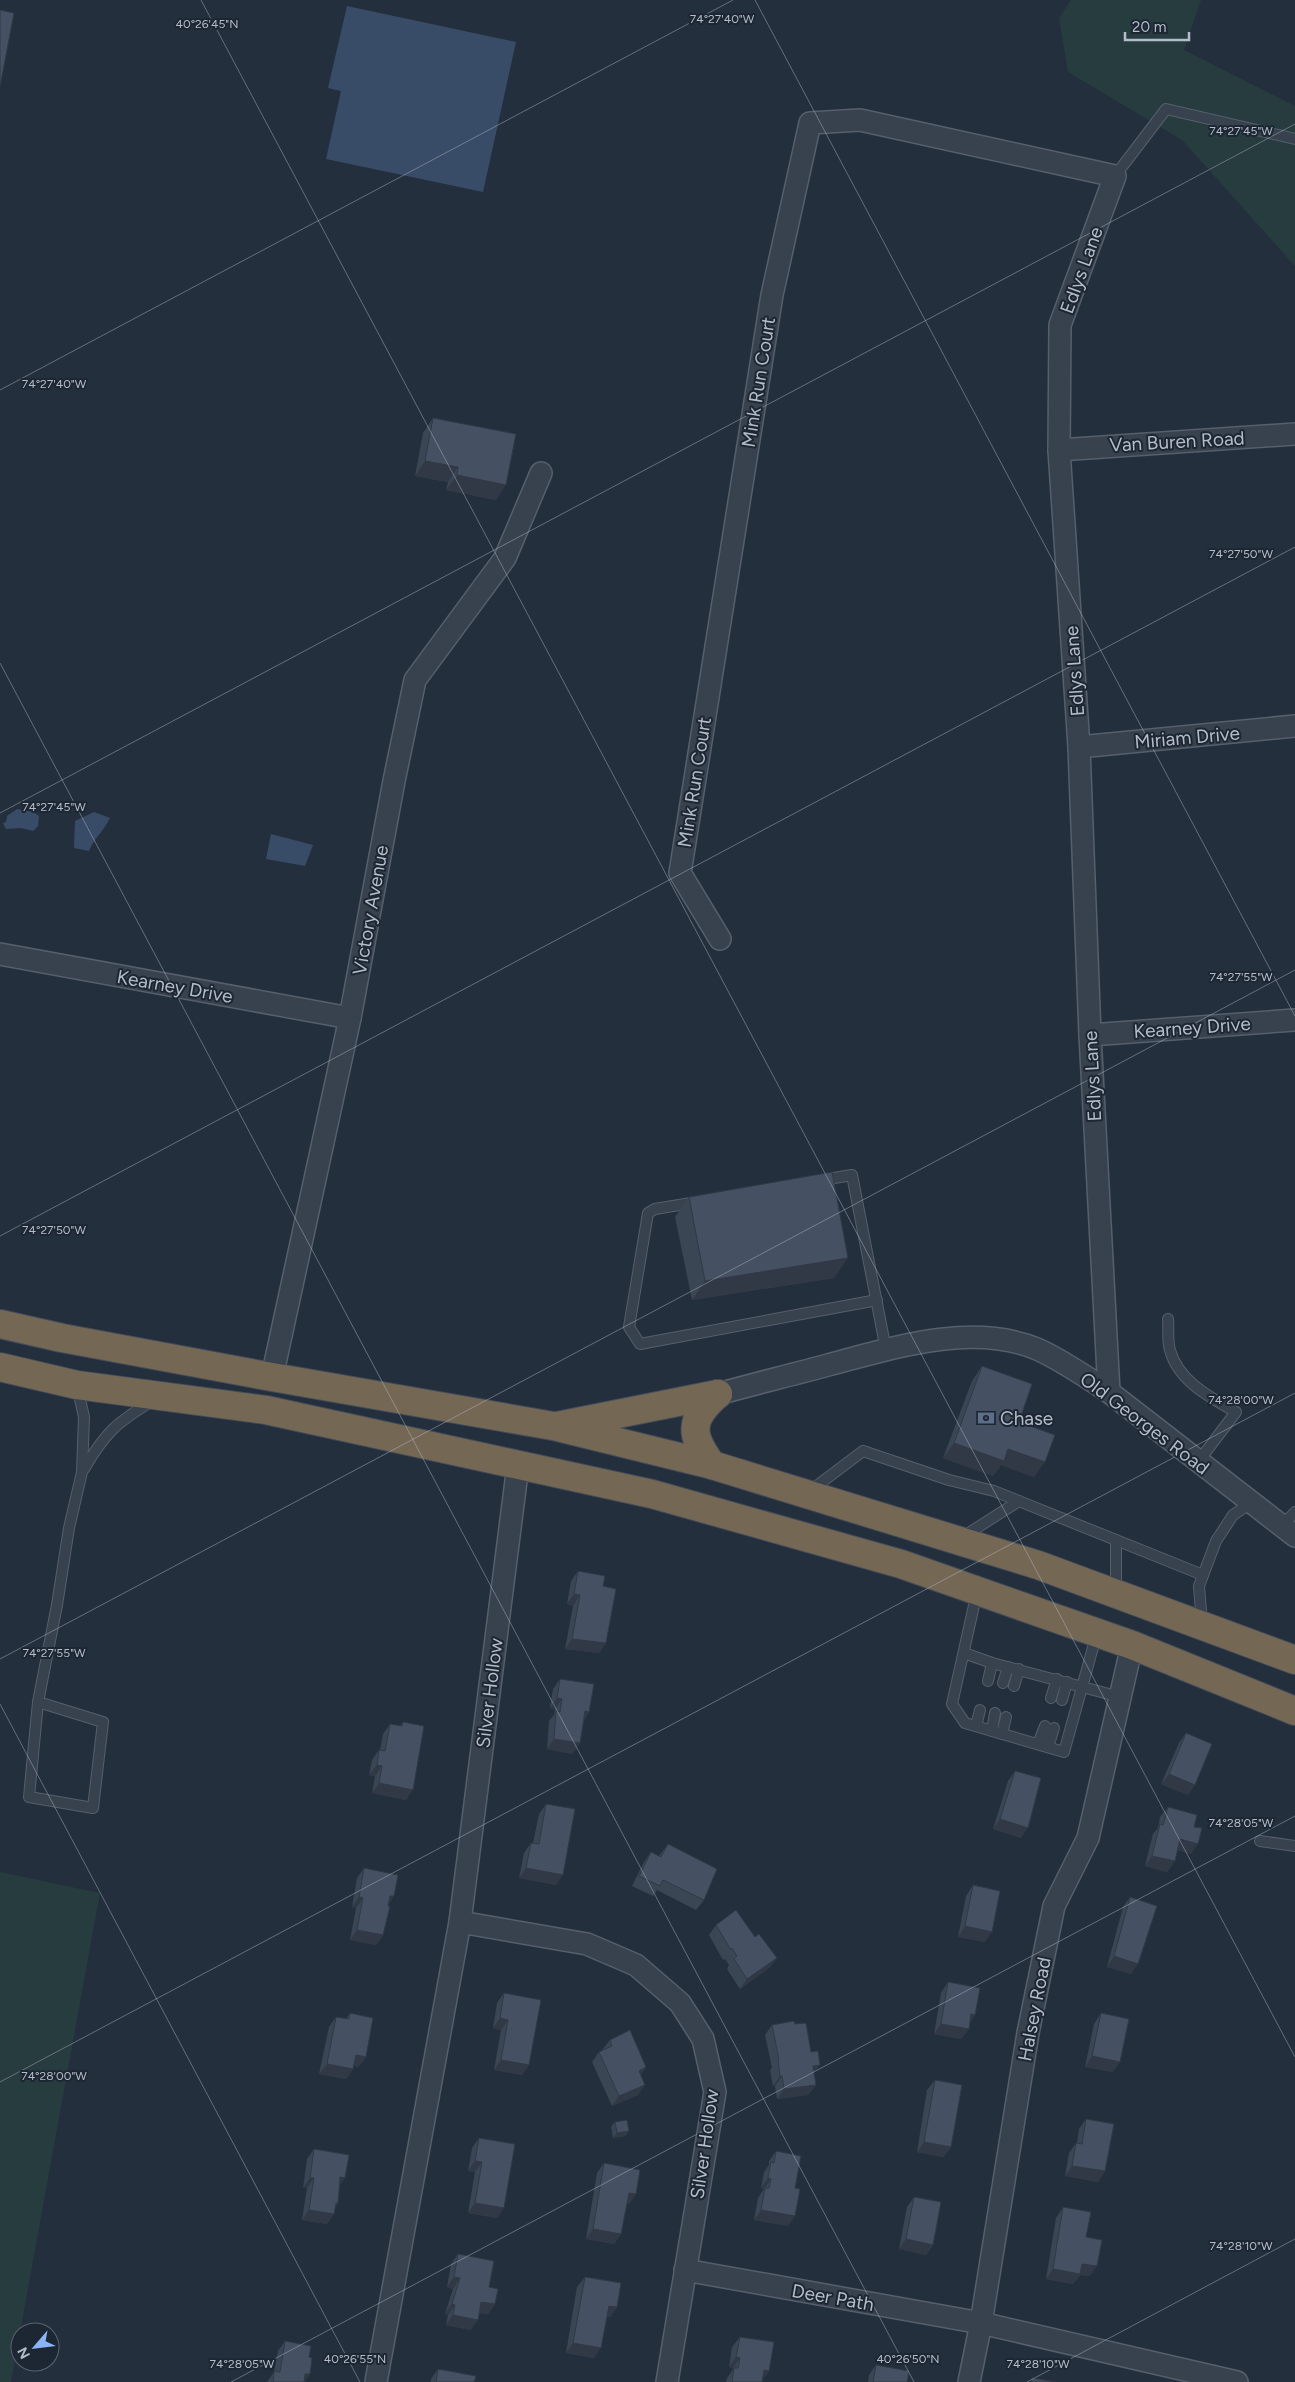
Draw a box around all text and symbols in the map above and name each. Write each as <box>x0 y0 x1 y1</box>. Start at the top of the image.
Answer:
scale bar <box>1125 10 1189 42</box>
text: 74°27'40"W <box>690 12 755 26</box>
text: 40°26'45"N <box>176 17 238 31</box>
text: 20 m <box>1132 18 1166 36</box>
text: 74°27'45"W <box>1209 124 1273 138</box>
street label: Edlys Lane <box>1055 224 1108 317</box>
street label: Mink Run Court <box>737 315 780 449</box>
text: 74°27'40"W <box>22 377 87 391</box>
street label: Van Buren Road <box>1109 426 1245 457</box>
text: 74°27'50"W <box>1209 547 1273 561</box>
street label: Edlys Lane <box>1060 625 1089 717</box>
street label: Mink Run Court <box>673 715 716 849</box>
street label: Miriam Drive <box>1133 721 1241 754</box>
text: 74°27'45"W <box>22 800 86 814</box>
street label: Victory Avenue <box>348 843 393 977</box>
street label: Kearney Drive <box>115 965 235 1008</box>
text: 74°27'55"W <box>1209 970 1273 984</box>
street label: Kearney Drive <box>1133 1012 1251 1043</box>
street label: Edlys Lane <box>1079 1030 1106 1122</box>
text: 74°27'50"W <box>22 1223 86 1237</box>
street label: Old Georges Road <box>1076 1367 1214 1479</box>
text: 74°28'00"W <box>1208 1393 1274 1407</box>
place label: Chase <box>1000 1407 1053 1430</box>
bank icon: Chase <box>976 1408 996 1428</box>
street label: Silver Hollow <box>471 1637 508 1749</box>
text: 74°27'55"W <box>22 1646 86 1660</box>
text: 74°28'05"W <box>1209 1816 1274 1830</box>
street label: Halsey Road <box>1013 1955 1056 2063</box>
text: 74°28'00"W <box>21 2069 87 2083</box>
street label: Silver Hollow <box>685 2088 724 2200</box>
text: 74°28'10"W <box>1210 2239 1273 2253</box>
street label: Deer Path <box>790 2279 876 2316</box>
north arrow <box>10 2322 60 2372</box>
text: N <box>14 2344 34 2362</box>
text: 40°26'55"N <box>324 2352 386 2366</box>
text: 40°26'50"N <box>876 2352 940 2366</box>
text: 74°28'05"W <box>210 2357 275 2371</box>
text: 74°28'10"W <box>1007 2357 1070 2371</box>

